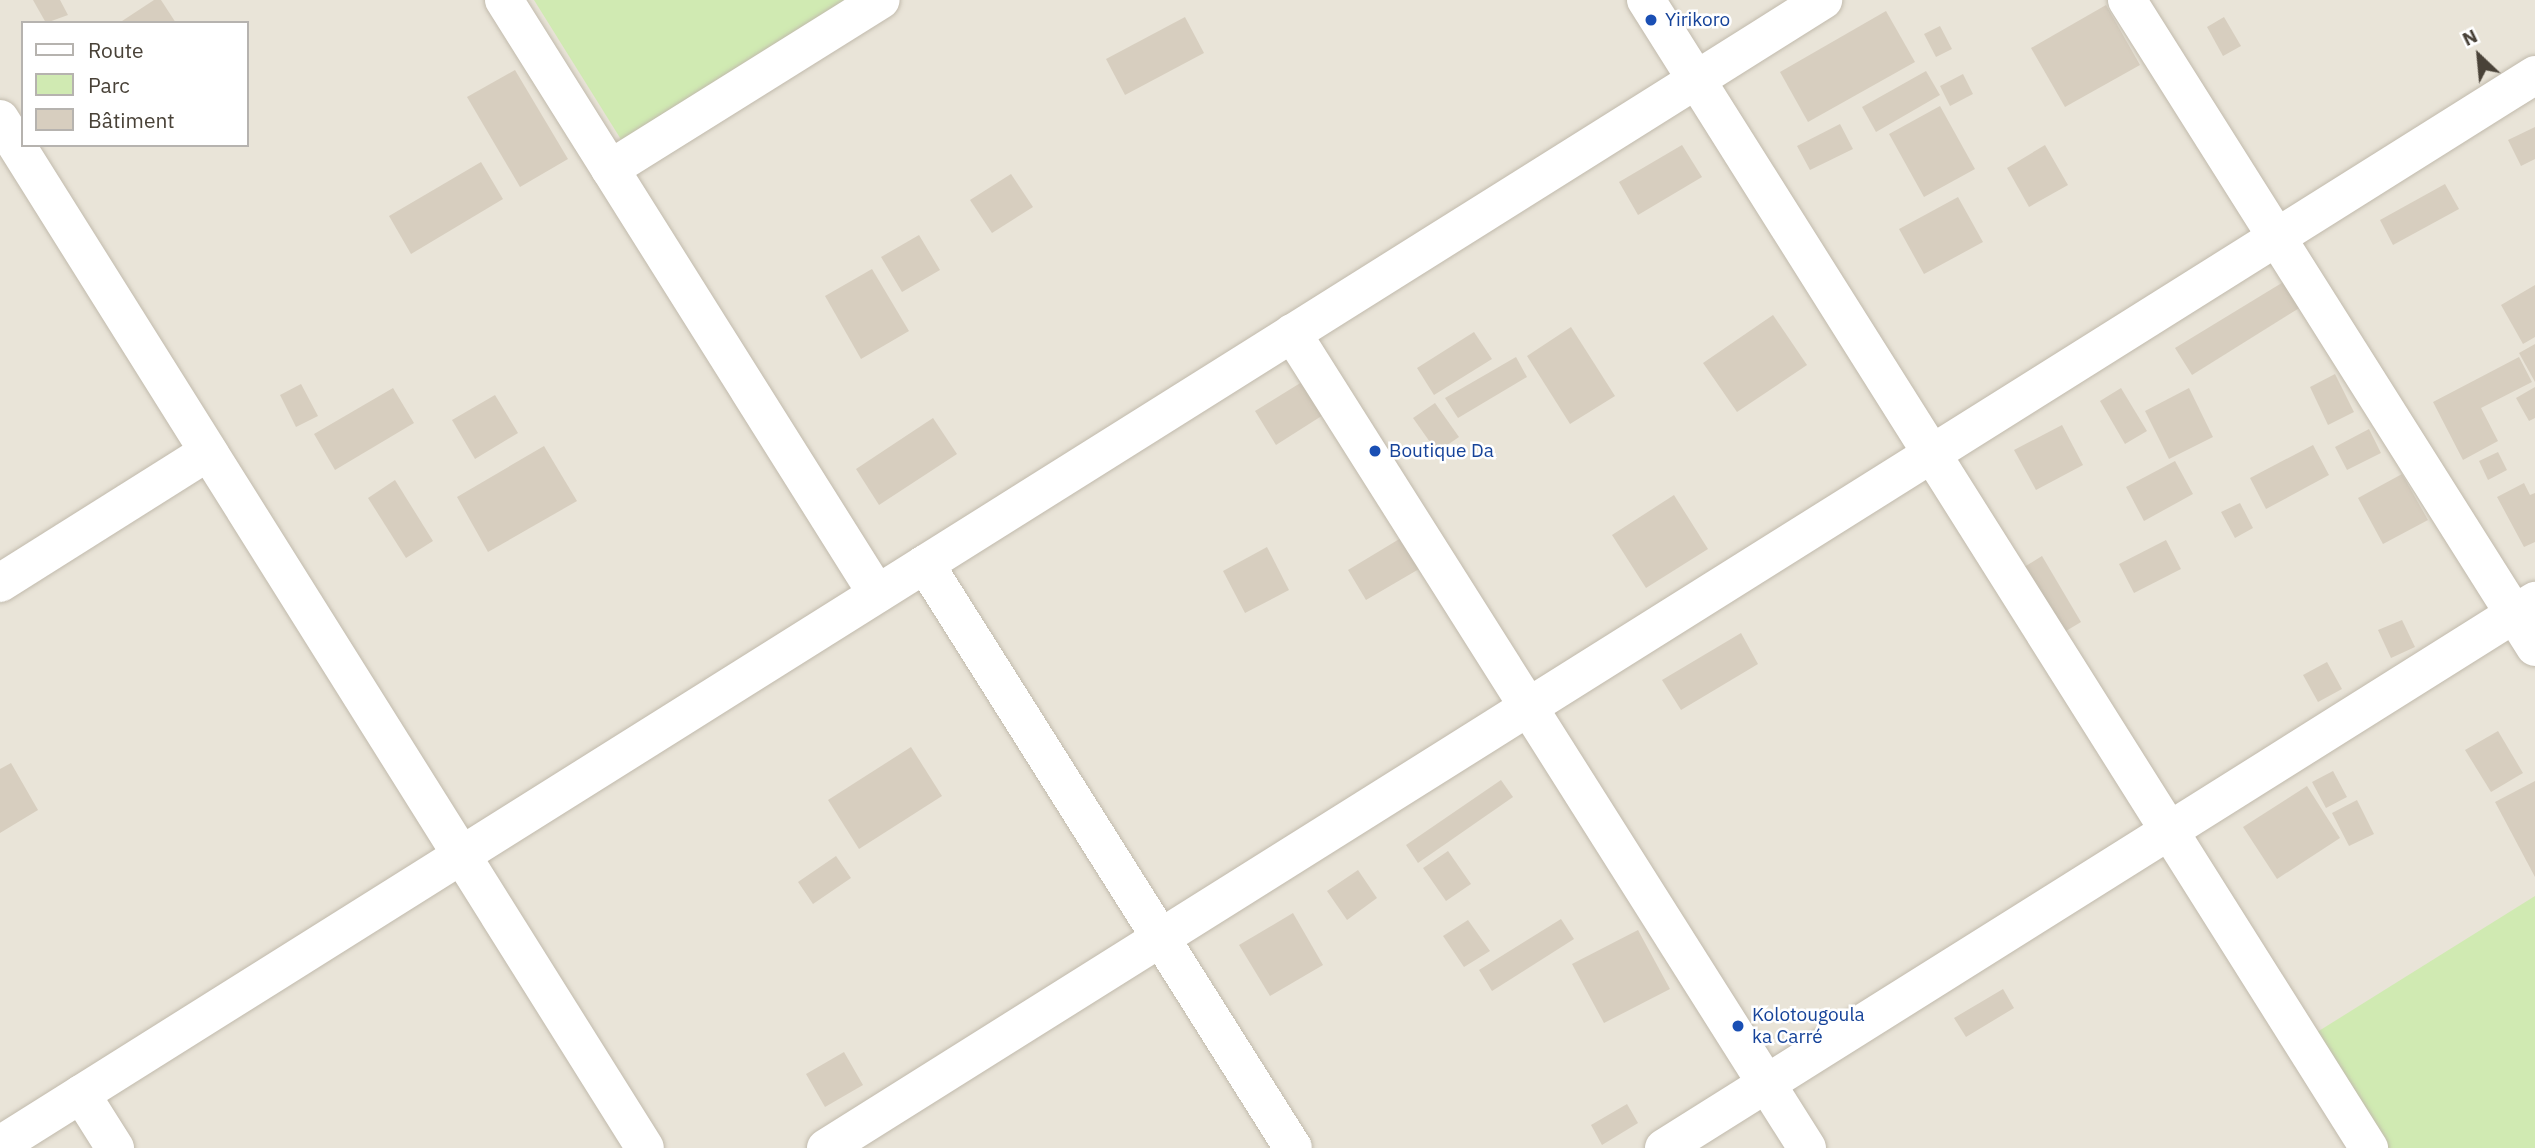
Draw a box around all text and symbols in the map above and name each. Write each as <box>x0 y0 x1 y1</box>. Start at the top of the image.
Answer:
place label: Yirikoro <box>1665 9 1730 31</box>
marker: Yirikoro <box>1643 12 1659 28</box>
legend <box>21 21 248 147</box>
north arrow <box>2444 21 2514 91</box>
text: N <box>2458 23 2481 51</box>
text: Route <box>88 36 144 64</box>
text: Parc <box>88 71 130 99</box>
text: Bâtiment <box>88 106 175 134</box>
place label: Boutique Da <box>1389 440 1494 462</box>
marker: Boutique Da <box>1367 443 1383 459</box>
place label: Kolotougoula ka Carré <box>1752 1004 1865 1048</box>
marker: Kolotougoula ka Carré <box>1730 1018 1746 1034</box>

